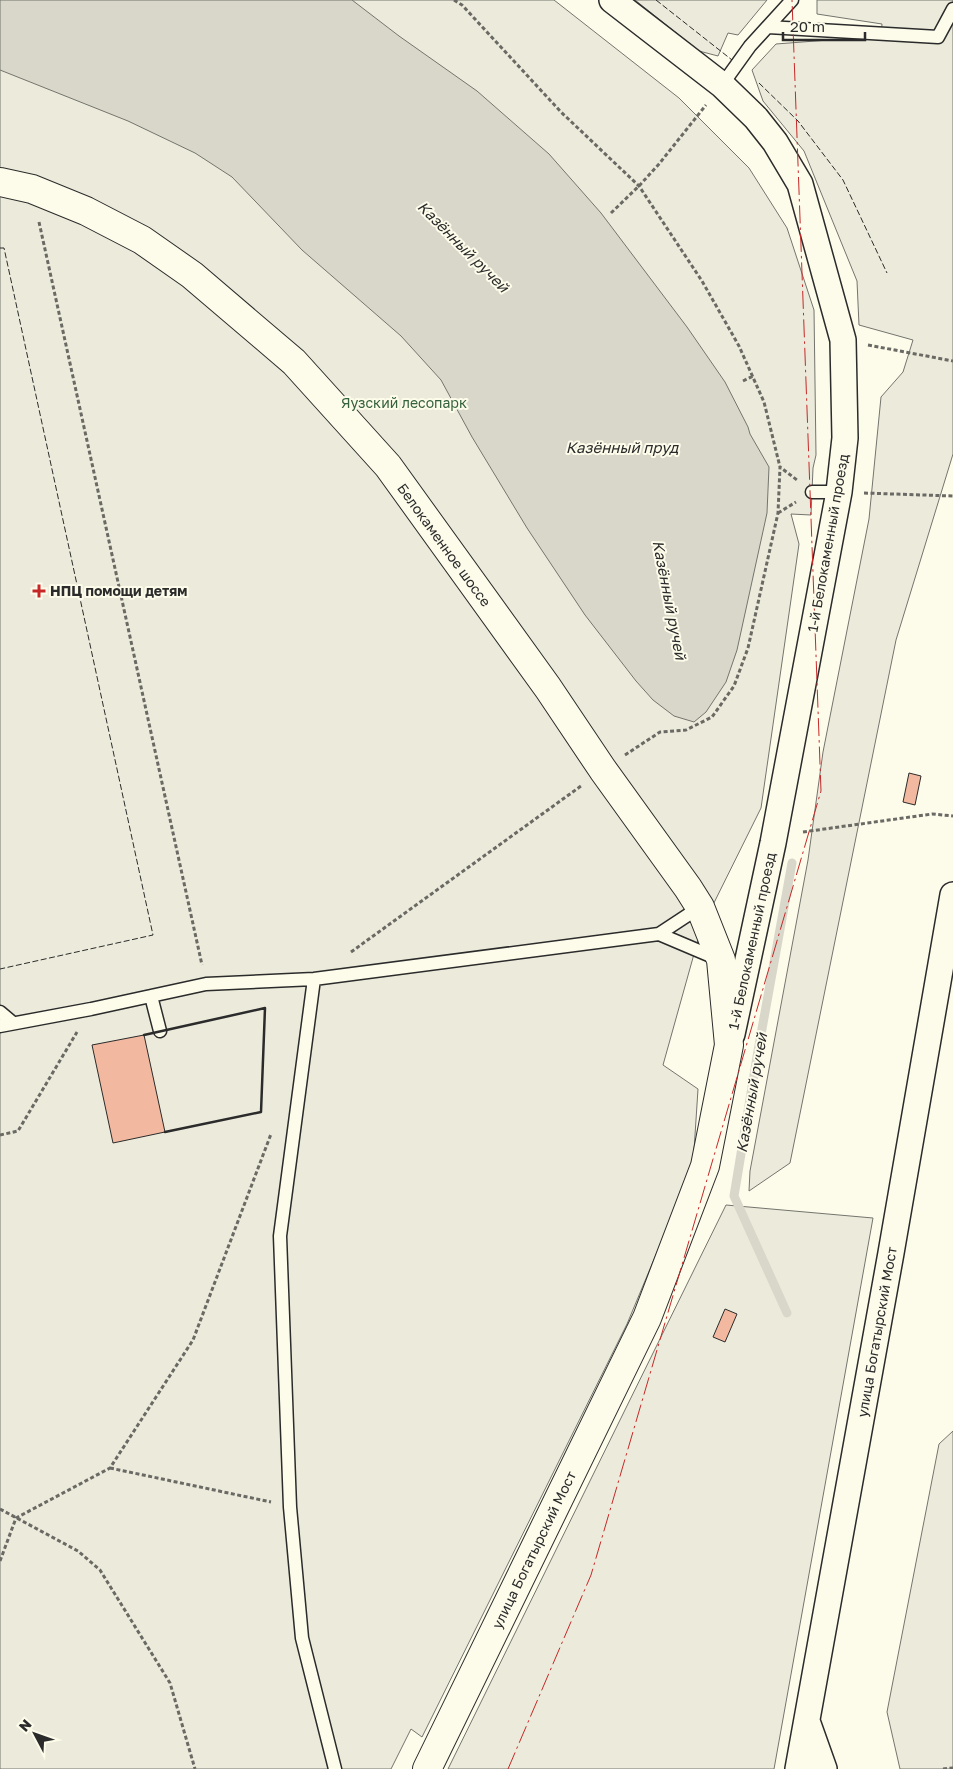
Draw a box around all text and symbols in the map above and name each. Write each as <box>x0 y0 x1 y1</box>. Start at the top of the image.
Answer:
scale bar <box>783 10 866 42</box>
text: 20 m <box>790 17 825 35</box>
water label: Казённый ручей <box>414 197 514 297</box>
park label: Яузский лесопарк <box>341 394 467 411</box>
water label: Казённый пруд <box>566 438 679 457</box>
street label: 1-й Белокаменный проезд <box>803 452 852 633</box>
street label: Белокаменное шоссе <box>394 480 495 610</box>
water label: Казённый ручей <box>649 539 691 662</box>
place label: НПЦ помощи детям <box>50 582 187 599</box>
marker: НПЦ помощи детям <box>32 584 46 598</box>
street label: 1-й Белокаменный проезд <box>724 850 779 1031</box>
water label: Казённый ручей <box>732 1031 772 1154</box>
street label: улица Богатырский Мост <box>853 1245 900 1419</box>
street label: улица Богатырский Мост <box>488 1468 579 1631</box>
north arrow <box>10 1709 60 1759</box>
text: N <box>15 1716 35 1735</box>

